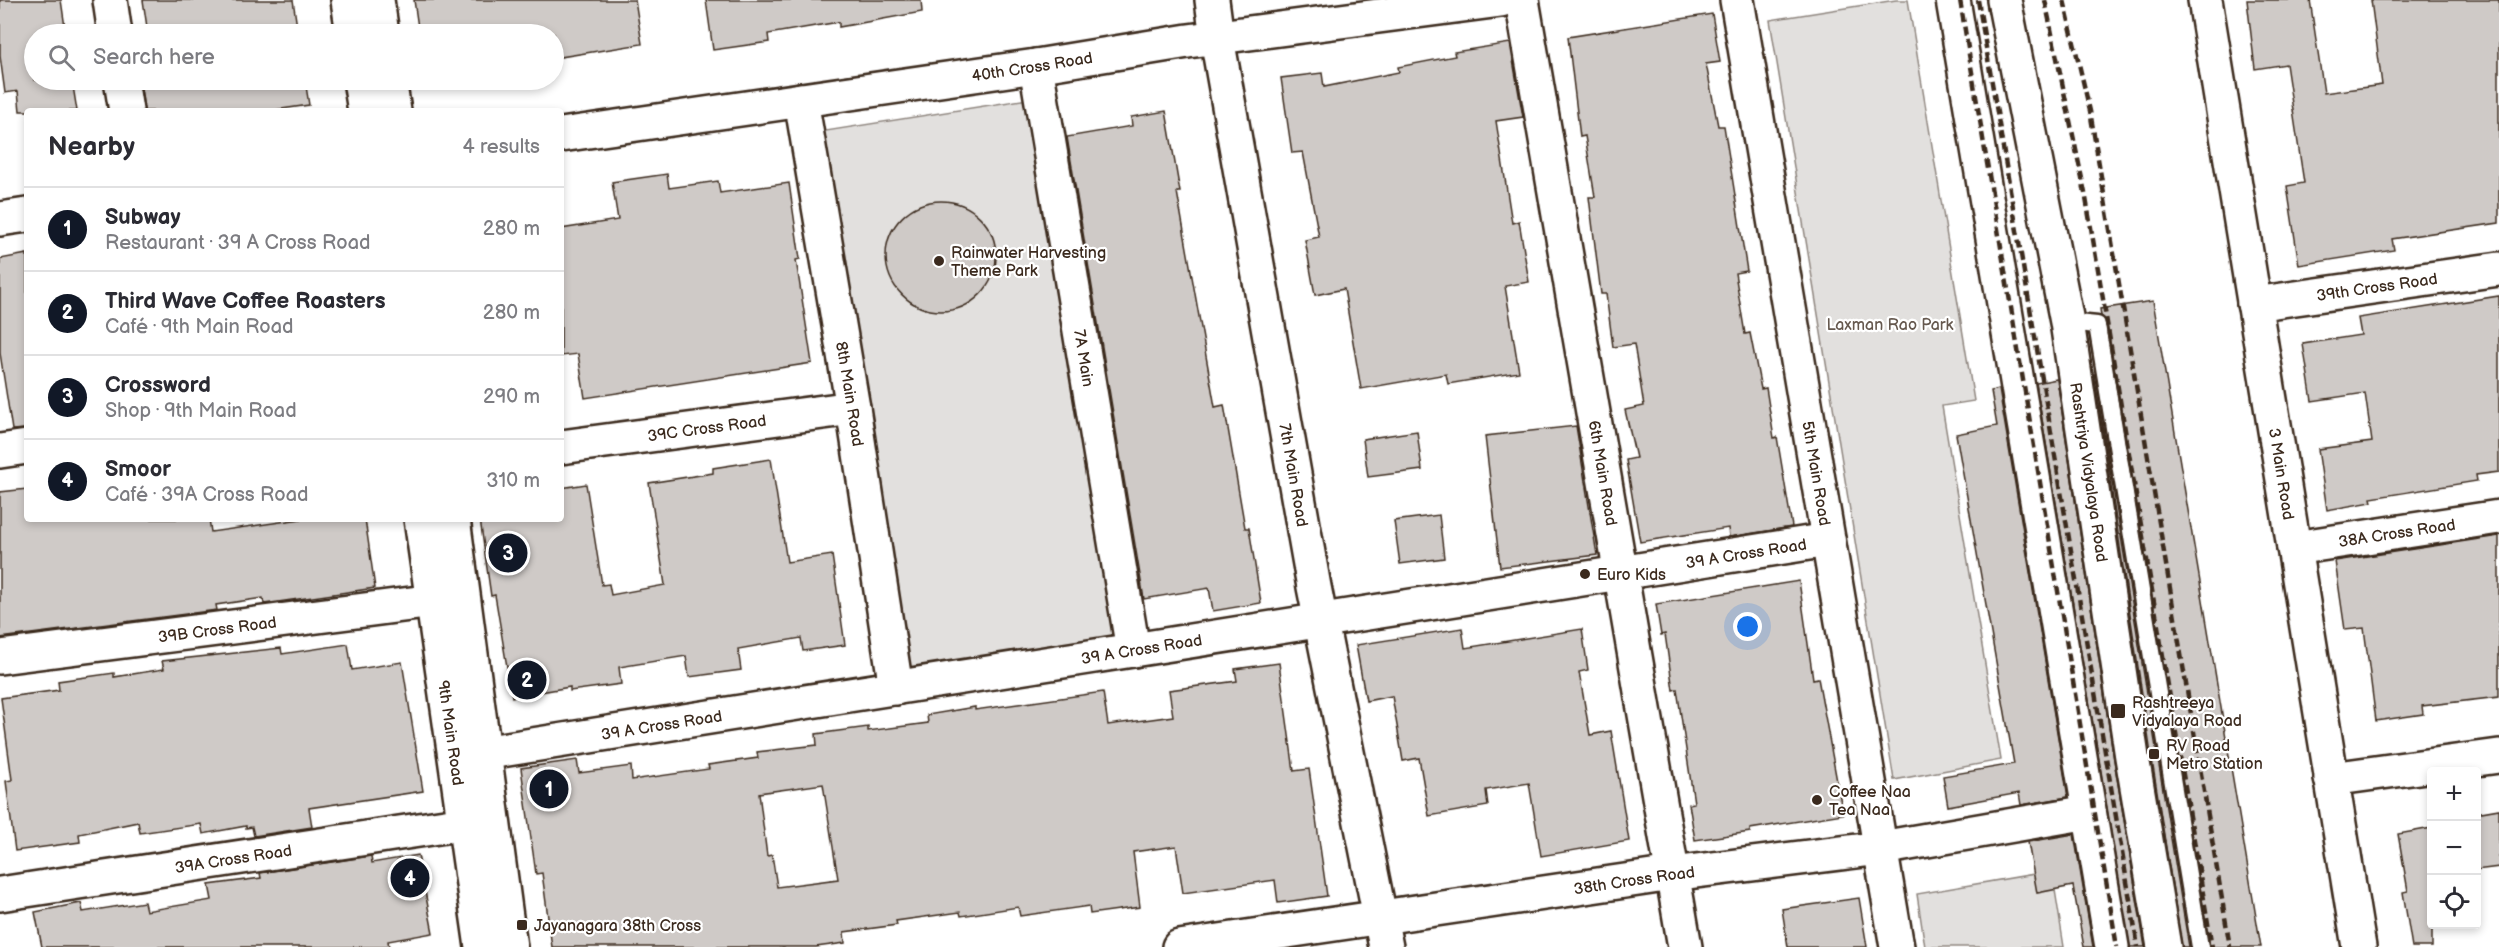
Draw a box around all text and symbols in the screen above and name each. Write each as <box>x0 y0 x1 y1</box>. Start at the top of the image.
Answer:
search box <box>24 24 564 90</box>
icon: search <box>45 41 78 74</box>
text: Search here <box>93 44 215 71</box>
street label: 40th Cross Road <box>970 49 1094 86</box>
text: Nearby <box>48 132 135 163</box>
text: 4 results <box>462 135 540 159</box>
text: Subway <box>105 204 181 231</box>
text: 1 <box>63 217 72 241</box>
text: 280 m <box>483 217 540 241</box>
text: Restaurant · 39 A Cross Road <box>105 231 370 255</box>
place label: Rainwater Harvesting Theme Park <box>951 244 1106 281</box>
marker: Rainwater Harvesting Theme Park <box>932 254 946 268</box>
street label: 39th Cross Road <box>2315 270 2439 306</box>
text: Third Wave Coffee Roasters <box>105 288 386 315</box>
text: 2 <box>62 301 73 325</box>
text: 280 m <box>483 301 540 325</box>
text: Café · 9th Main Road <box>105 315 294 339</box>
park label: Laxman Rao Park <box>1827 316 1954 335</box>
street label: 7A Main <box>1069 328 1097 388</box>
street label: 8th Main Road <box>831 340 867 448</box>
text: Crossword <box>105 372 211 399</box>
street label: Rashtriya Vidyalaya Road <box>2065 381 2111 564</box>
text: 3 <box>62 385 73 409</box>
text: 290 m <box>483 385 540 409</box>
text: Shop · 9th Main Road <box>105 399 297 423</box>
street label: 39C Cross Road <box>646 412 767 446</box>
street label: 6th Main Road <box>1584 419 1620 527</box>
street label: 5th Main Road <box>1797 420 1834 527</box>
street label: 7th Main Road <box>1274 422 1311 528</box>
street label: 3 Main Road <box>2264 427 2297 521</box>
text: Smoor <box>105 456 171 483</box>
text: 4 <box>62 469 73 493</box>
text: 310 m <box>486 469 540 493</box>
text: Café · 39A Cross Road <box>105 483 308 507</box>
street label: 38A Cross Road <box>2337 516 2457 552</box>
pin: 3 <box>488 530 528 576</box>
street label: 39 A Cross Road <box>1684 536 1808 573</box>
place label: Euro Kids <box>1597 566 1666 585</box>
marker: Euro Kids <box>1578 567 1592 581</box>
your location <box>1733 612 1762 641</box>
street label: 39B Cross Road <box>157 613 278 648</box>
street label: 39 A Cross Road <box>1080 631 1204 669</box>
pin: 2 <box>508 658 546 702</box>
street label: 9th Main Road <box>433 679 467 787</box>
place label: Rashtreeya Vidyalaya Road <box>2132 694 2242 731</box>
marker: Rashtreeya Vidyalaya Road <box>2109 702 2127 720</box>
street label: 39 A Cross Road <box>600 707 724 745</box>
place label: RV Road Metro Station <box>2166 737 2263 774</box>
marker: RV Road Metro Station <box>2147 747 2161 761</box>
pin: 1 <box>530 766 568 812</box>
map controls <box>2427 767 2481 929</box>
button: + <box>2427 767 2481 821</box>
place label: Coffee Naa Tea Naa <box>1829 783 1911 820</box>
marker: Coffee Naa Tea Naa <box>1810 793 1824 807</box>
button: − <box>2427 821 2481 875</box>
street label: 39A Cross Road <box>174 842 293 878</box>
pin: 4 <box>390 856 430 900</box>
street label: 38th Cross Road <box>1572 863 1696 899</box>
button: locate <box>2427 875 2481 929</box>
place label: Jayanagara 38th Cross <box>534 917 701 936</box>
marker: Jayanagara 38th Cross <box>515 918 529 932</box>

